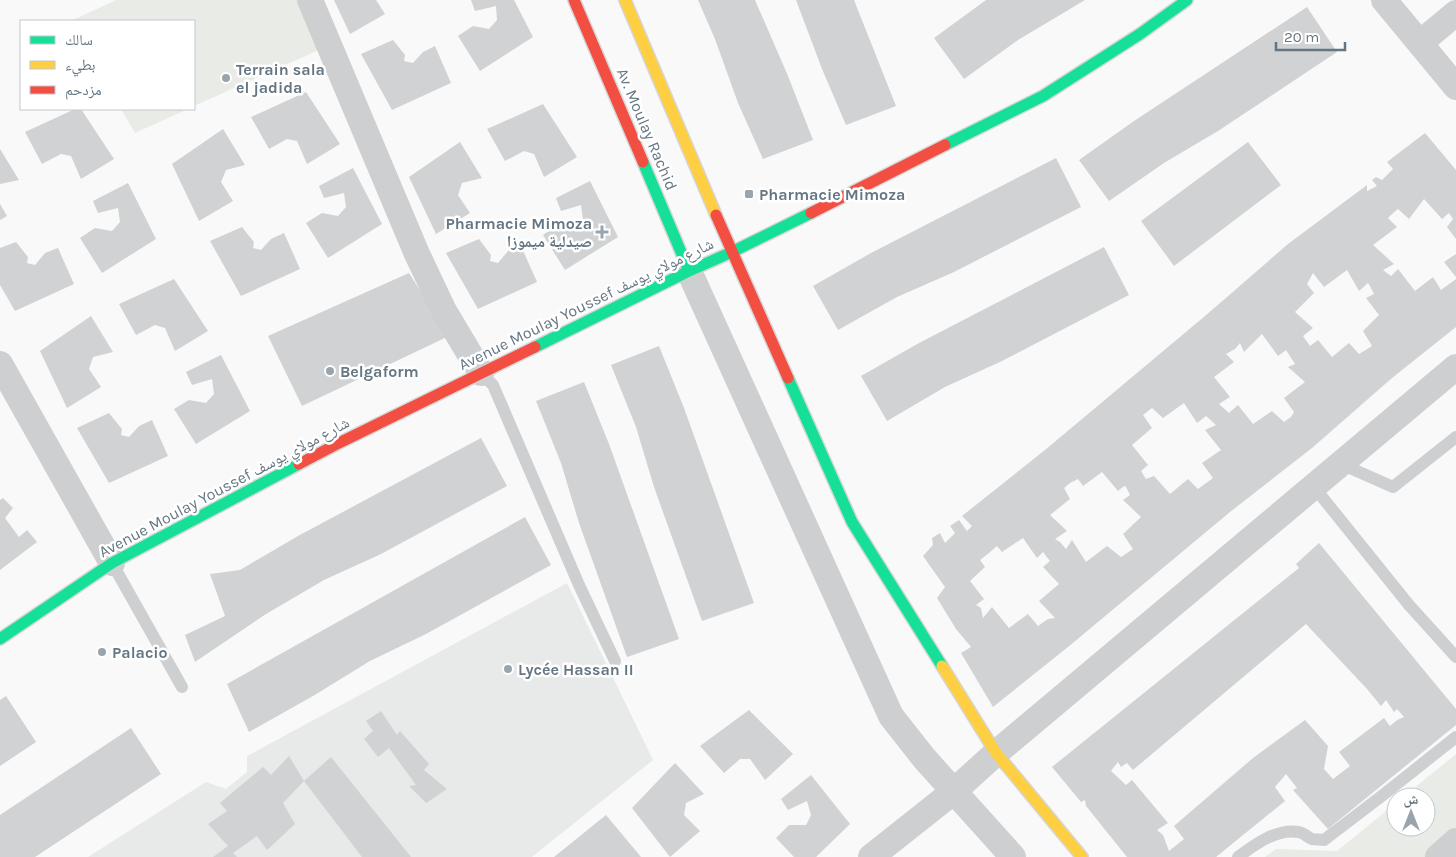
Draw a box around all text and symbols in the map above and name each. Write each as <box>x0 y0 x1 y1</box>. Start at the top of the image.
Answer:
legend <box>20 20 195 110</box>
scale bar <box>1276 20 1345 52</box>
text: 20 m <box>1284 28 1319 46</box>
text: سالك <box>65 31 93 49</box>
text: بطيء <box>65 56 95 77</box>
place label: Terrain sala el jadida <box>236 60 325 97</box>
street label: Av. Moulay Rachid <box>613 65 681 193</box>
marker: Terrain sala el jadida <box>220 72 232 84</box>
text: مزدحم <box>65 81 102 100</box>
place label: Pharmacie Mimoza <box>759 185 905 204</box>
marker: Pharmacie Mimoza <box>743 188 755 200</box>
place label: Pharmacie Mimoza صيدلية ميموزا <box>446 214 592 251</box>
marker: Pharmacie Mimoza صيدلية ميموزا <box>596 226 608 238</box>
street label: Avenue Moulay Youssef شارع مولاي يوسف <box>456 234 718 377</box>
place label: Belgaform <box>340 362 419 381</box>
marker: Belgaform <box>324 365 336 377</box>
street label: Avenue Moulay Youssef شارع مولاي يوسف <box>95 413 354 564</box>
place label: Palacio <box>112 643 168 662</box>
marker: Palacio <box>96 646 108 658</box>
place label: Lycée Hassan II <box>518 660 634 679</box>
marker: Lycée Hassan II <box>502 663 514 675</box>
north arrow <box>1386 787 1436 837</box>
text: ش <box>1404 791 1419 808</box>

